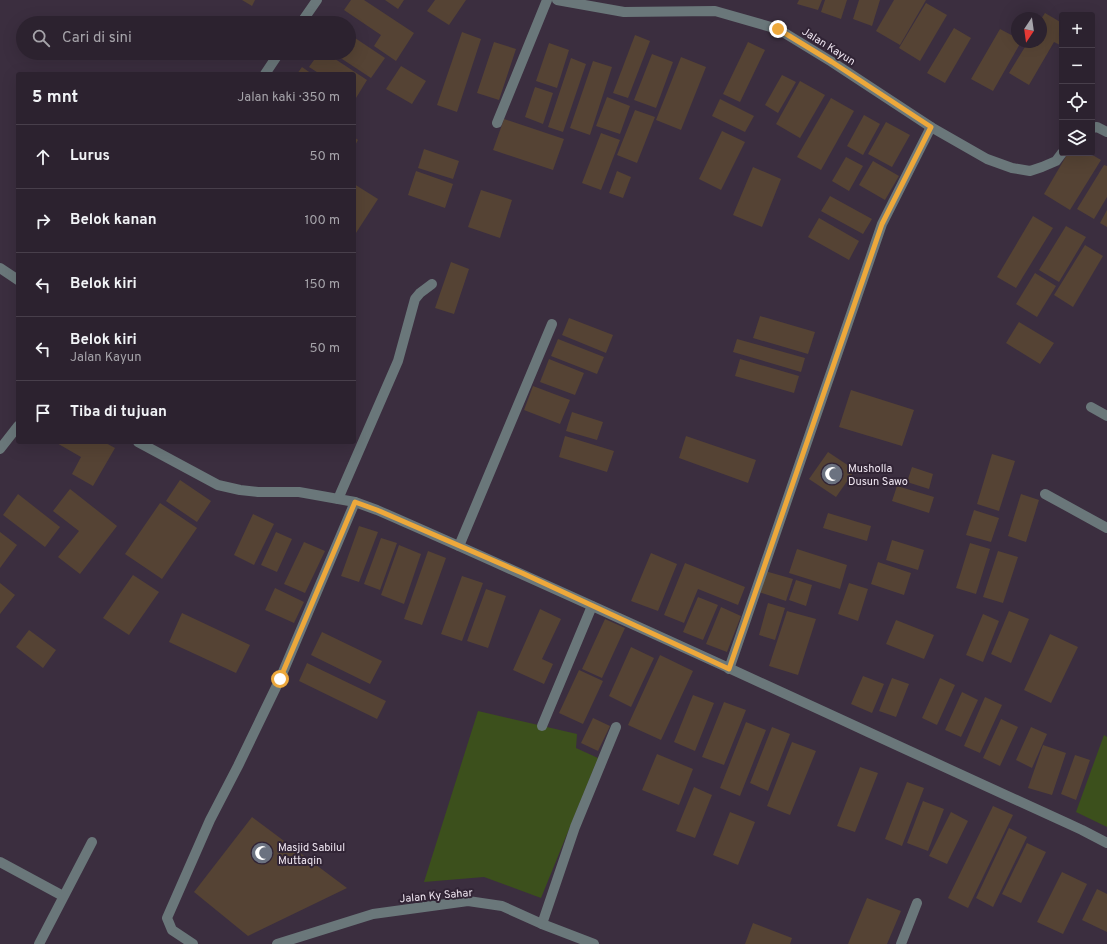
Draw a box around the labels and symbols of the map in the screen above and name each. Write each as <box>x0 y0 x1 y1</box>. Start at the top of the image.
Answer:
north arrow <box>1011 12 1047 48</box>
route end <box>769 20 787 38</box>
street label: Jalan Kayun <box>799 25 858 69</box>
mosque icon: Musholla Dusun Sawo <box>819 461 845 487</box>
place label: Musholla Dusun Sawo <box>848 462 908 489</box>
route start <box>271 670 289 688</box>
mosque icon: Masjid Sabilul Muttaqin <box>249 840 275 866</box>
place label: Masjid Sabilul Muttaqin <box>278 841 345 868</box>
street label: Jalan Ky Sahar <box>399 886 474 906</box>

